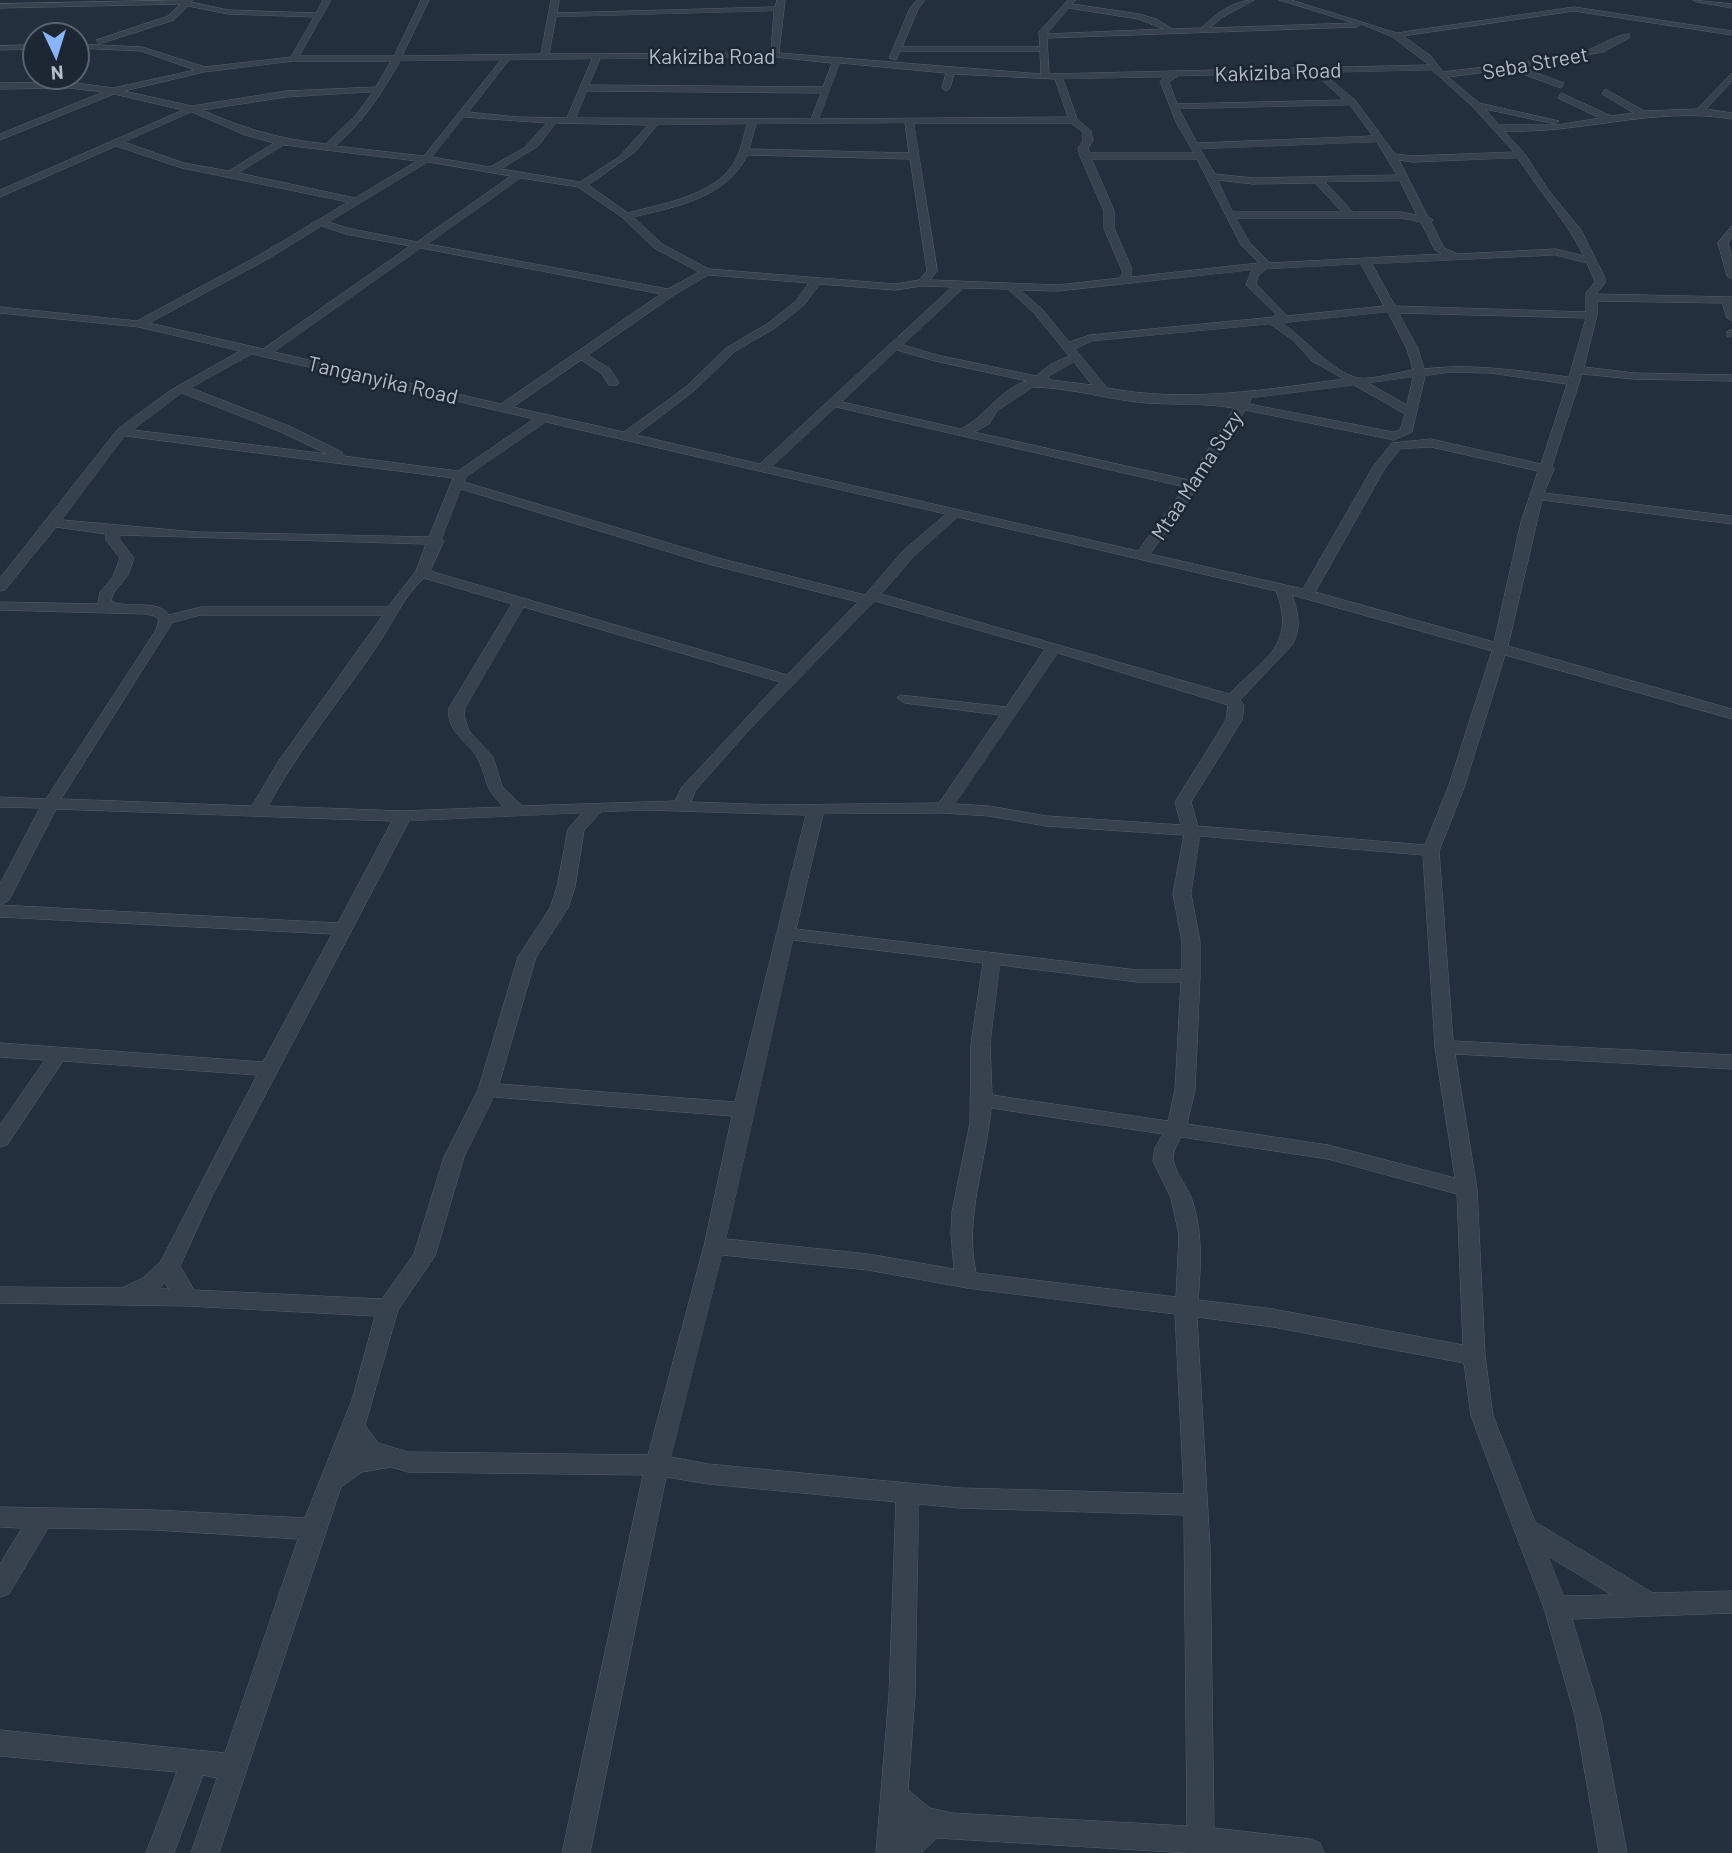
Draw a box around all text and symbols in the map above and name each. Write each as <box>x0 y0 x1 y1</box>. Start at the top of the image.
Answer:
north arrow <box>21 21 91 91</box>
street label: Seba Street <box>1480 40 1590 84</box>
street label: Kakiziba Road <box>649 43 775 68</box>
street label: Kakiziba Road <box>1214 56 1342 86</box>
text: N <box>50 62 64 85</box>
street label: Tanganyika Road <box>305 350 461 408</box>
street label: Mtaa Mama Suzy <box>1145 405 1247 544</box>

